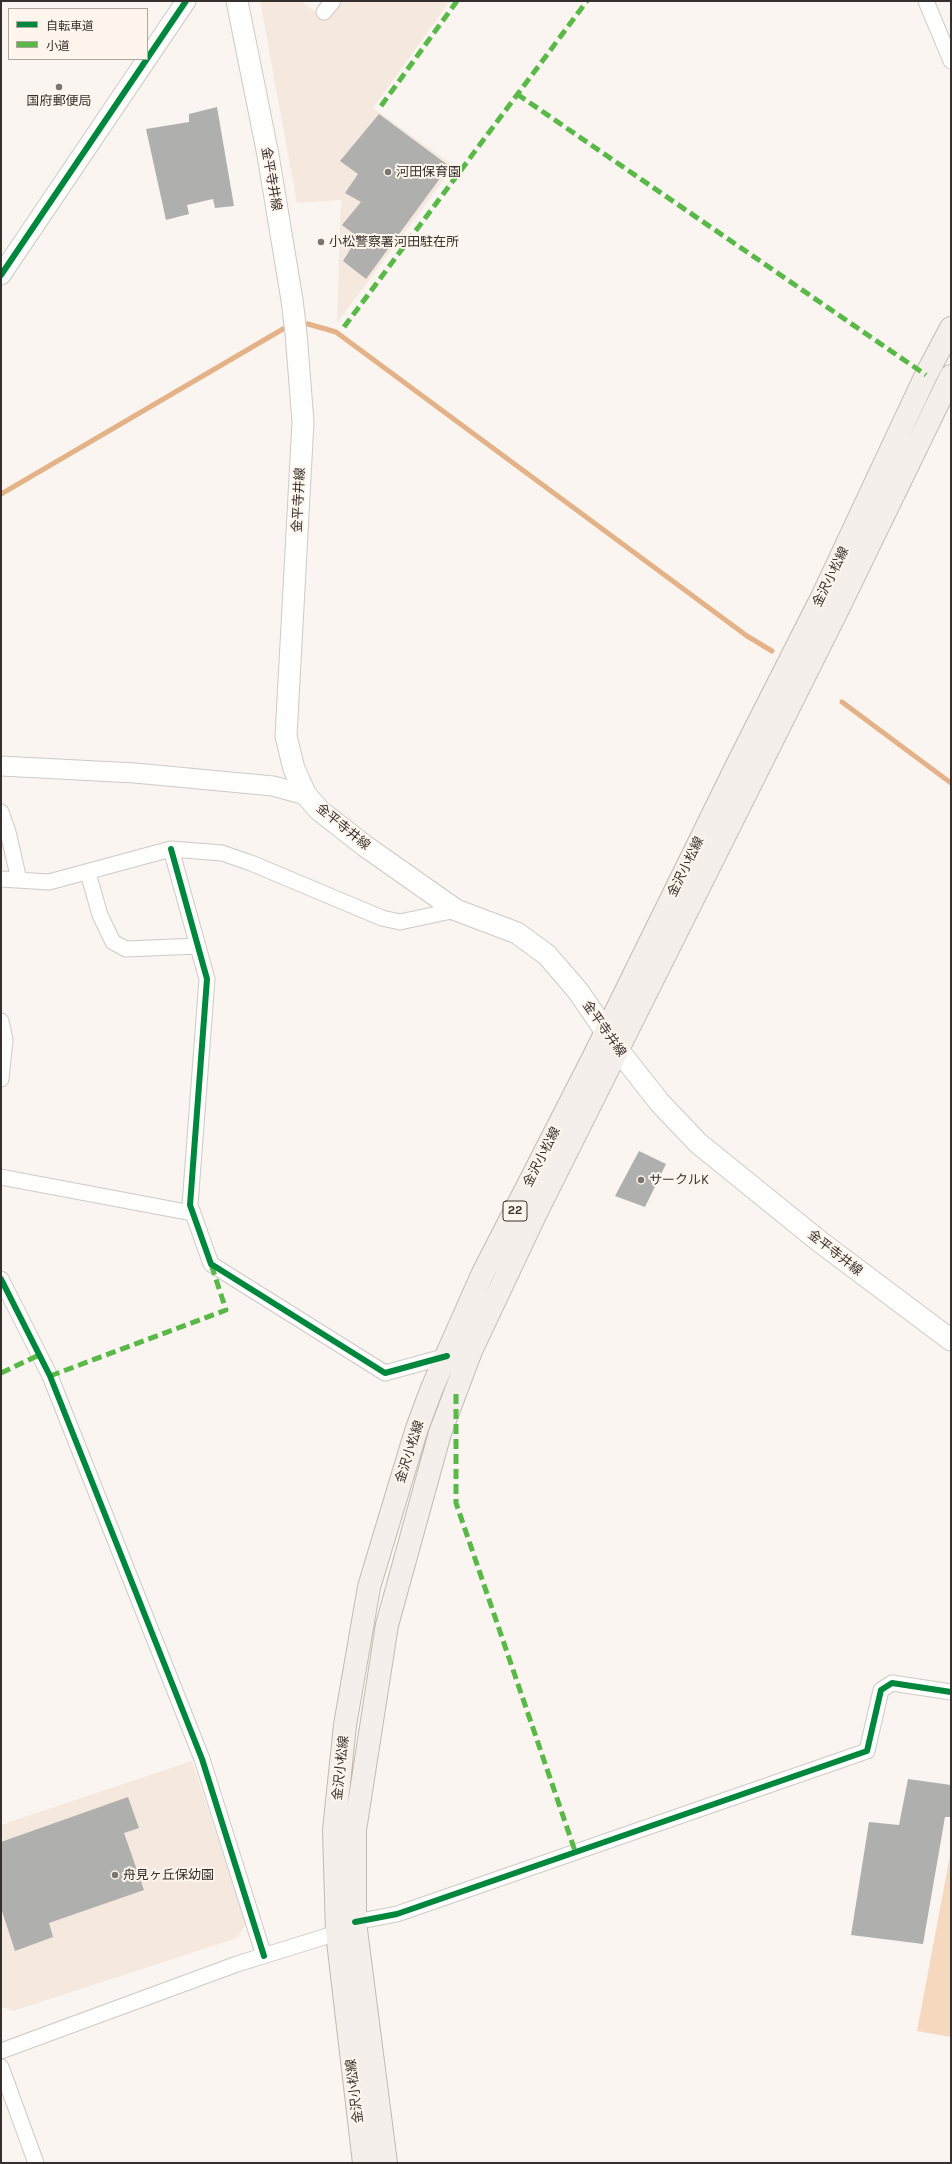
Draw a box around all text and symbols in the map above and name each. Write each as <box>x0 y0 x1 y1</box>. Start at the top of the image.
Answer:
legend <box>8 8 148 60</box>
text: 自転車道 <box>46 19 94 33</box>
text: 小道 <box>46 39 70 53</box>
marker: 国府郵便局 <box>54 82 64 92</box>
place label: 国府郵便局 <box>27 93 91 109</box>
street label: 金平寺井線 <box>258 146 284 212</box>
place label: 河田保育園 <box>396 164 461 180</box>
marker: 河田保育園 <box>383 167 393 177</box>
place label: 小松警察署河田駐在所 <box>329 234 459 250</box>
marker: 小松警察署河田駐在所 <box>316 237 326 247</box>
street label: 金平寺井線 <box>290 467 308 533</box>
street label: 金沢小松線 <box>810 544 852 610</box>
street label: 金平寺井線 <box>313 800 373 854</box>
street label: 金沢小松線 <box>665 834 707 900</box>
street label: 金平寺井線 <box>579 998 629 1060</box>
street label: 金沢小松線 <box>520 1125 564 1189</box>
place label: サークルK <box>649 1172 709 1188</box>
marker: サークルK <box>636 1175 646 1185</box>
road number: 22 <box>503 1201 527 1221</box>
street label: 金平寺井線 <box>805 1227 865 1279</box>
street label: 金沢小松線 <box>393 1419 427 1485</box>
street label: 金沢小松線 <box>330 1735 352 1801</box>
place label: 舟見ヶ丘保幼園 <box>123 1867 214 1883</box>
marker: 舟見ヶ丘保幼園 <box>110 1870 120 1880</box>
street label: 金沢小松線 <box>343 2058 367 2124</box>

